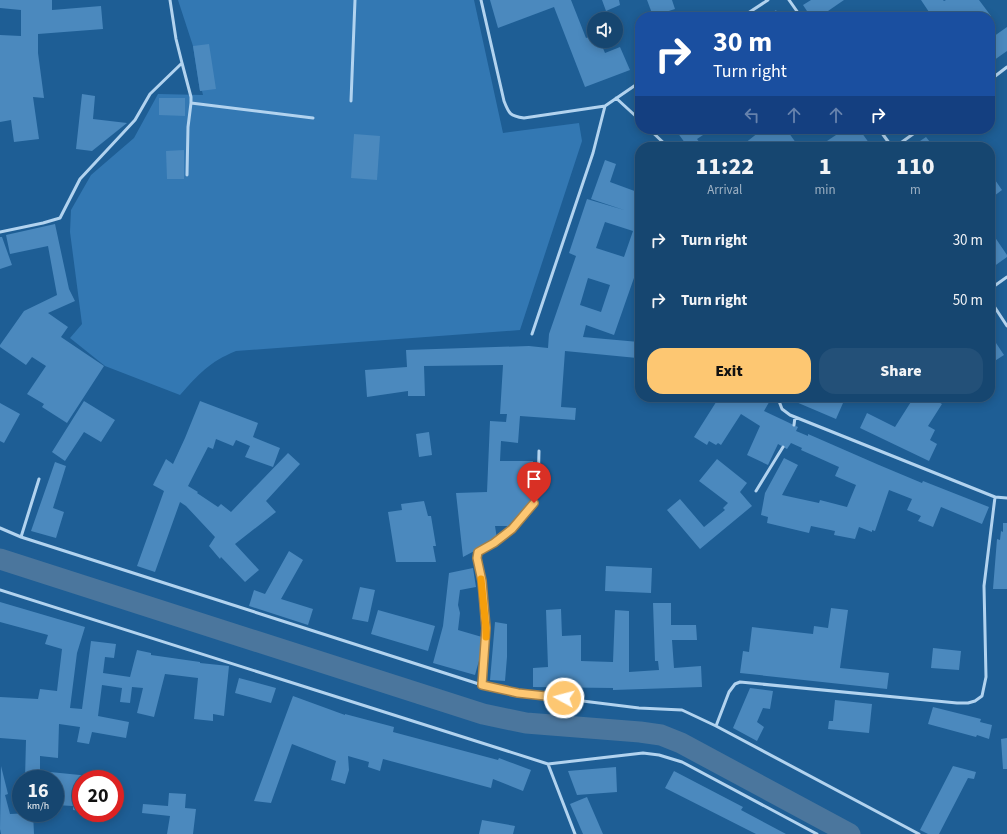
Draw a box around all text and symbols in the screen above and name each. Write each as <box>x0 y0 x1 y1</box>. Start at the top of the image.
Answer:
map controls <box>587 12 623 48</box>
button: sound <box>587 12 623 48</box>
text: 30 m <box>713 22 772 62</box>
icon: right <box>647 28 699 80</box>
text: Turn right <box>713 59 787 84</box>
icon: left <box>741 104 763 126</box>
icon: ahead <box>783 104 805 126</box>
icon: ahead <box>825 104 847 126</box>
icon: right <box>867 104 889 126</box>
text: 11:22 <box>695 149 754 184</box>
text: 1 <box>819 149 832 184</box>
text: 110 <box>896 149 935 184</box>
text: Arrival <box>707 181 742 199</box>
text: min <box>815 181 836 199</box>
text: m <box>910 181 921 199</box>
icon: right <box>647 229 669 251</box>
text: Turn right <box>681 230 747 251</box>
text: 30 m <box>953 230 983 251</box>
icon: right <box>647 289 669 311</box>
text: Turn right <box>681 290 747 311</box>
text: 50 m <box>953 290 983 311</box>
button: Exit <box>647 348 811 394</box>
button: Share <box>819 348 983 394</box>
pin <box>517 462 551 503</box>
icon: arrive <box>523 468 545 490</box>
position arrow <box>543 677 585 719</box>
speed limit sign: 20 <box>72 770 124 822</box>
text: 16 <box>27 777 49 805</box>
text: km/h <box>27 799 49 813</box>

